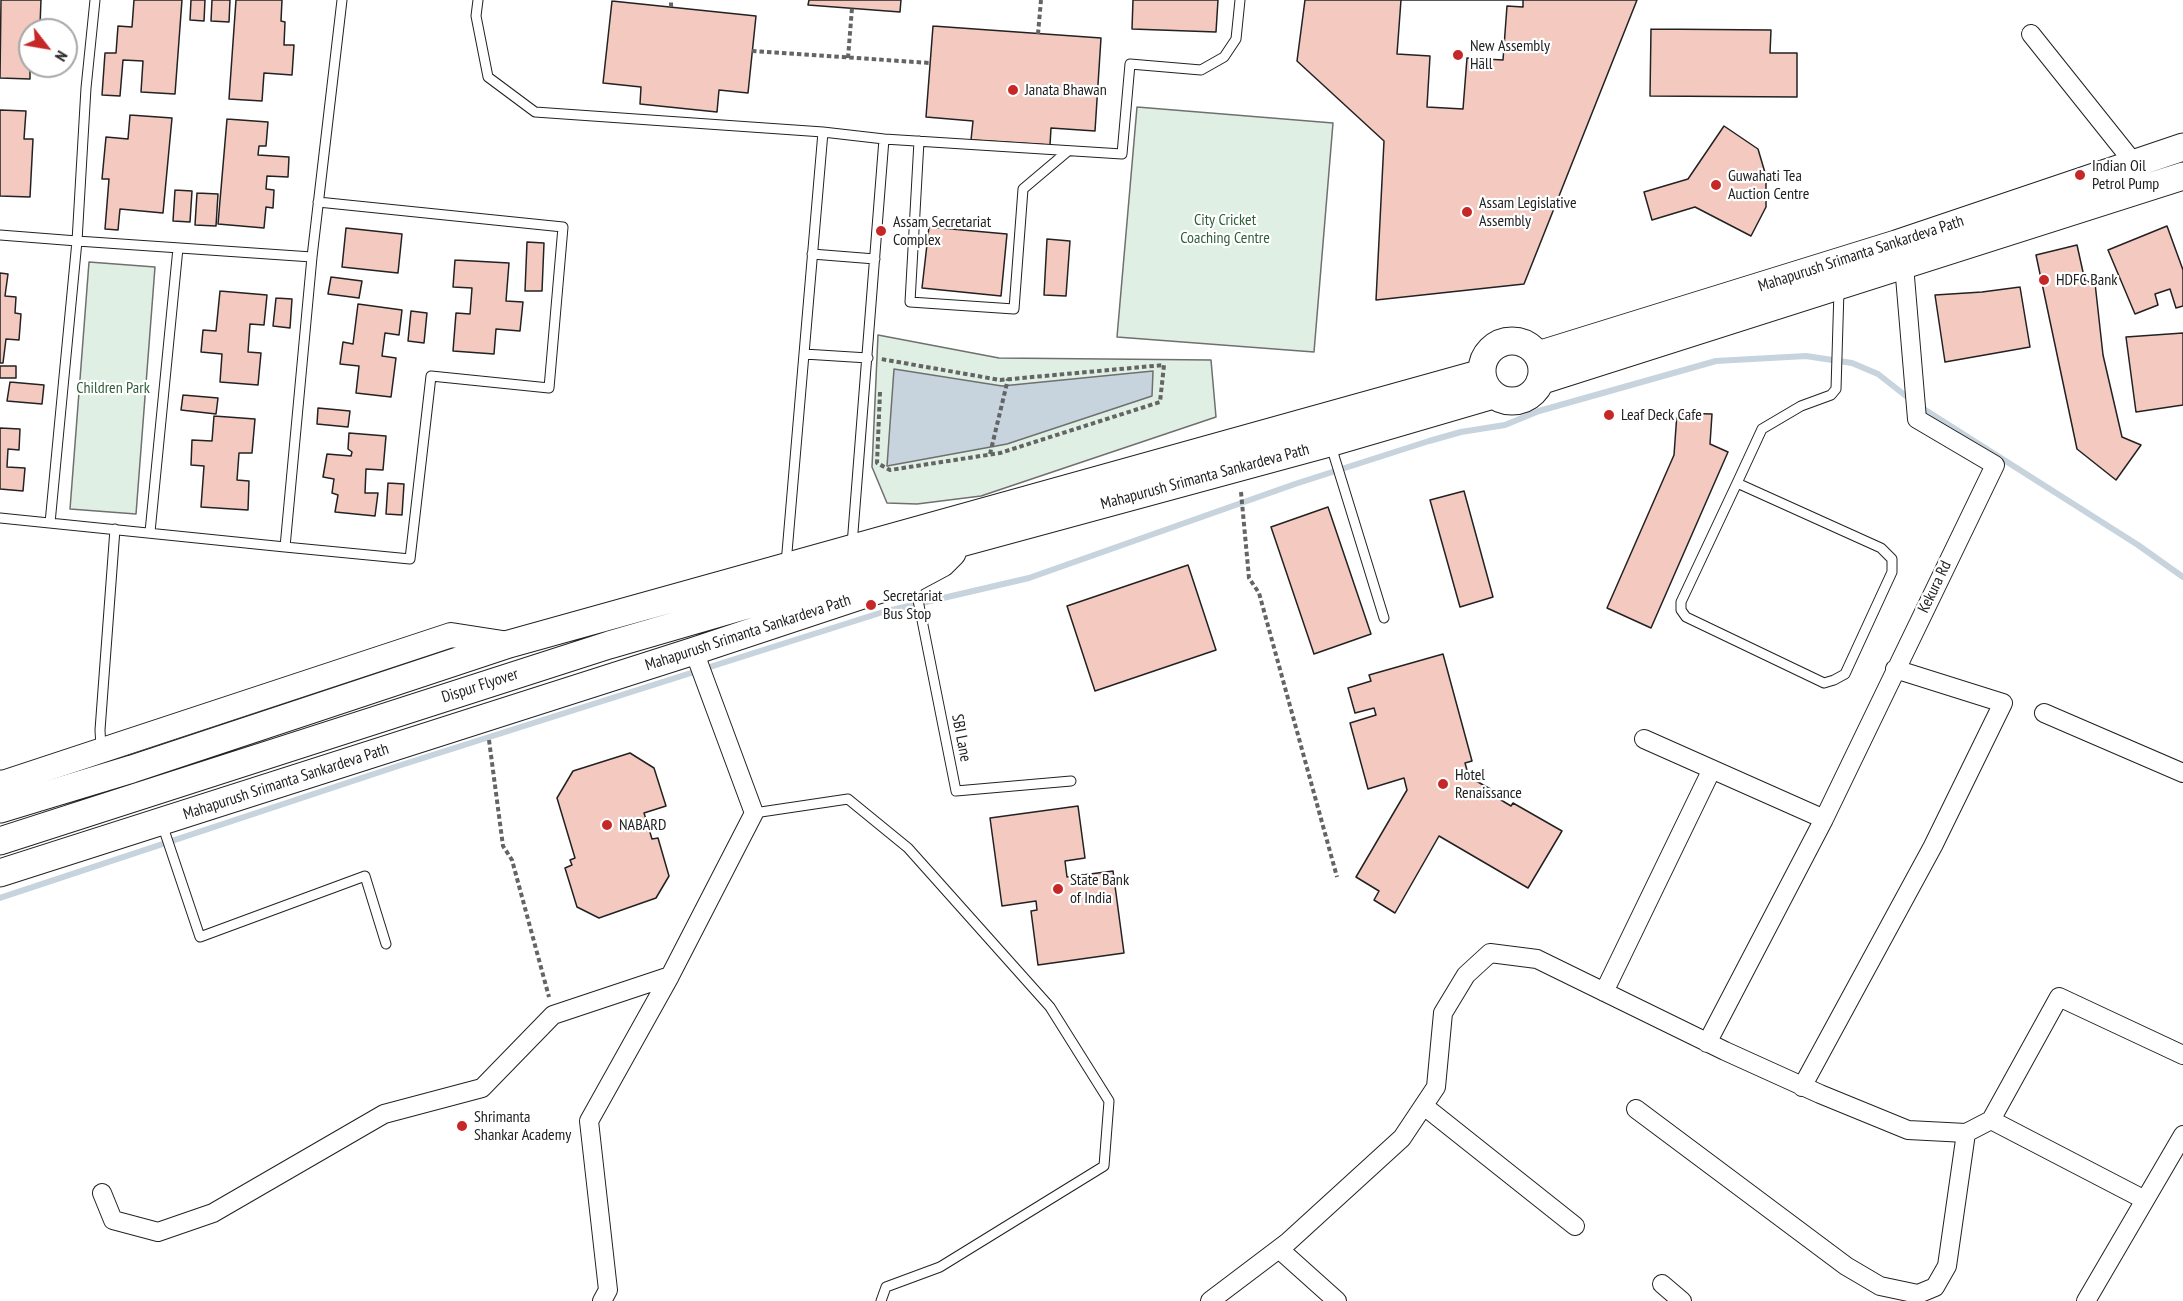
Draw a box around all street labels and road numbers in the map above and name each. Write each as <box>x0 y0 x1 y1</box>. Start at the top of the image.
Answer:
street label: Mahapurush Srimanta Sankardeva Path <box>1756 212 1966 296</box>
street label: Mahapurush Srimanta Sankardeva Path <box>1099 440 1311 514</box>
street label: Kekura Rd <box>1914 558 1956 616</box>
street label: Mahapurush Srimanta Sankardeva Path <box>643 591 853 675</box>
street label: Dispur Flyover <box>439 665 521 707</box>
street label: SBI Lane <box>947 713 975 763</box>
street label: Mahapurush Srimanta Sankardeva Path <box>181 740 391 824</box>

